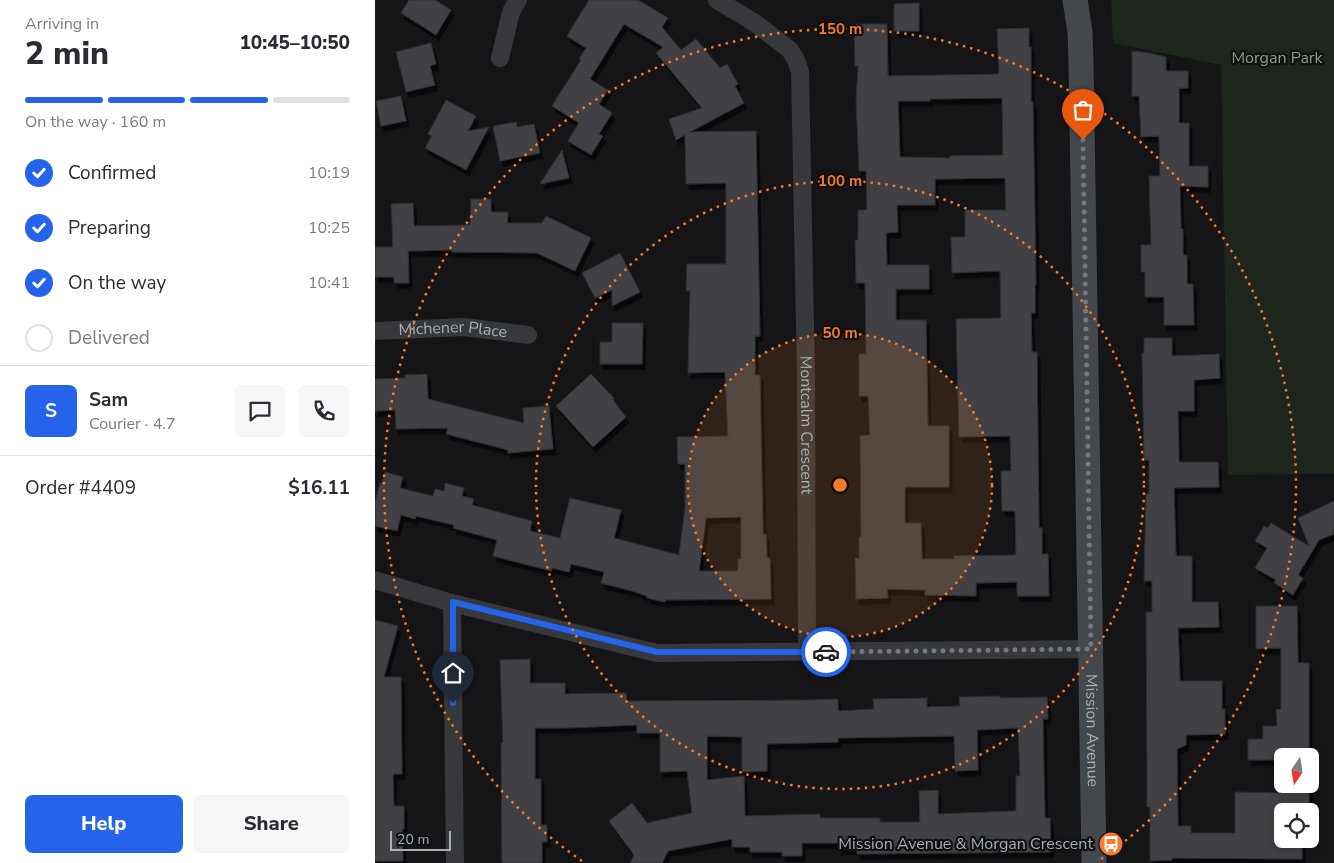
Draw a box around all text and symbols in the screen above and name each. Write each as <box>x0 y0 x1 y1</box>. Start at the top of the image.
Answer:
text: Arriving in <box>25 13 99 35</box>
text: 150 m <box>818 19 862 39</box>
text: 10:45–10:50 <box>239 30 350 56</box>
text: 2 min <box>25 32 109 75</box>
park label: Morgan Park <box>1231 47 1324 69</box>
pin <box>1062 89 1104 140</box>
icon: bag <box>1069 96 1097 124</box>
text: On the way · 160 m <box>25 111 166 133</box>
icon: check <box>25 159 53 187</box>
text: Confirmed <box>68 160 156 186</box>
text: 10:19 <box>308 162 350 184</box>
text: 100 m <box>818 171 862 191</box>
icon: check <box>25 214 53 242</box>
text: Preparing <box>68 215 151 241</box>
text: 10:25 <box>308 217 350 239</box>
icon: check <box>25 269 53 297</box>
text: On the way <box>68 270 166 296</box>
text: 10:41 <box>308 272 350 294</box>
street label: Michener Place <box>398 316 508 343</box>
text: 50 m <box>822 323 858 343</box>
text: Delivered <box>68 325 150 351</box>
street label: Montcalm Crescent <box>795 355 817 495</box>
button: chat <box>234 385 286 437</box>
button: phone <box>298 385 350 437</box>
text: Sam <box>89 387 128 413</box>
text: S <box>45 398 57 424</box>
text: Courier · 4.7 <box>89 413 175 435</box>
text: Order #4409 <box>25 475 136 501</box>
text: $16.11 <box>288 475 350 501</box>
centre of rings <box>831 476 849 494</box>
courier <box>801 627 851 677</box>
icon: car <box>812 638 840 666</box>
pin <box>432 652 474 703</box>
icon: home <box>439 659 467 687</box>
street label: Mission Avenue <box>1080 674 1104 787</box>
north arrow <box>1274 748 1319 792</box>
map controls <box>1274 748 1319 848</box>
button: Help <box>25 795 183 853</box>
button: Share <box>193 795 350 853</box>
button: locate <box>1274 803 1319 848</box>
scale bar <box>390 828 451 851</box>
text: 20 m <box>397 830 429 849</box>
bus stop icon: Mission Avenue & Morgan Crescent <box>1098 831 1124 857</box>
place label: Mission Avenue & Morgan Crescent <box>838 833 1093 855</box>

